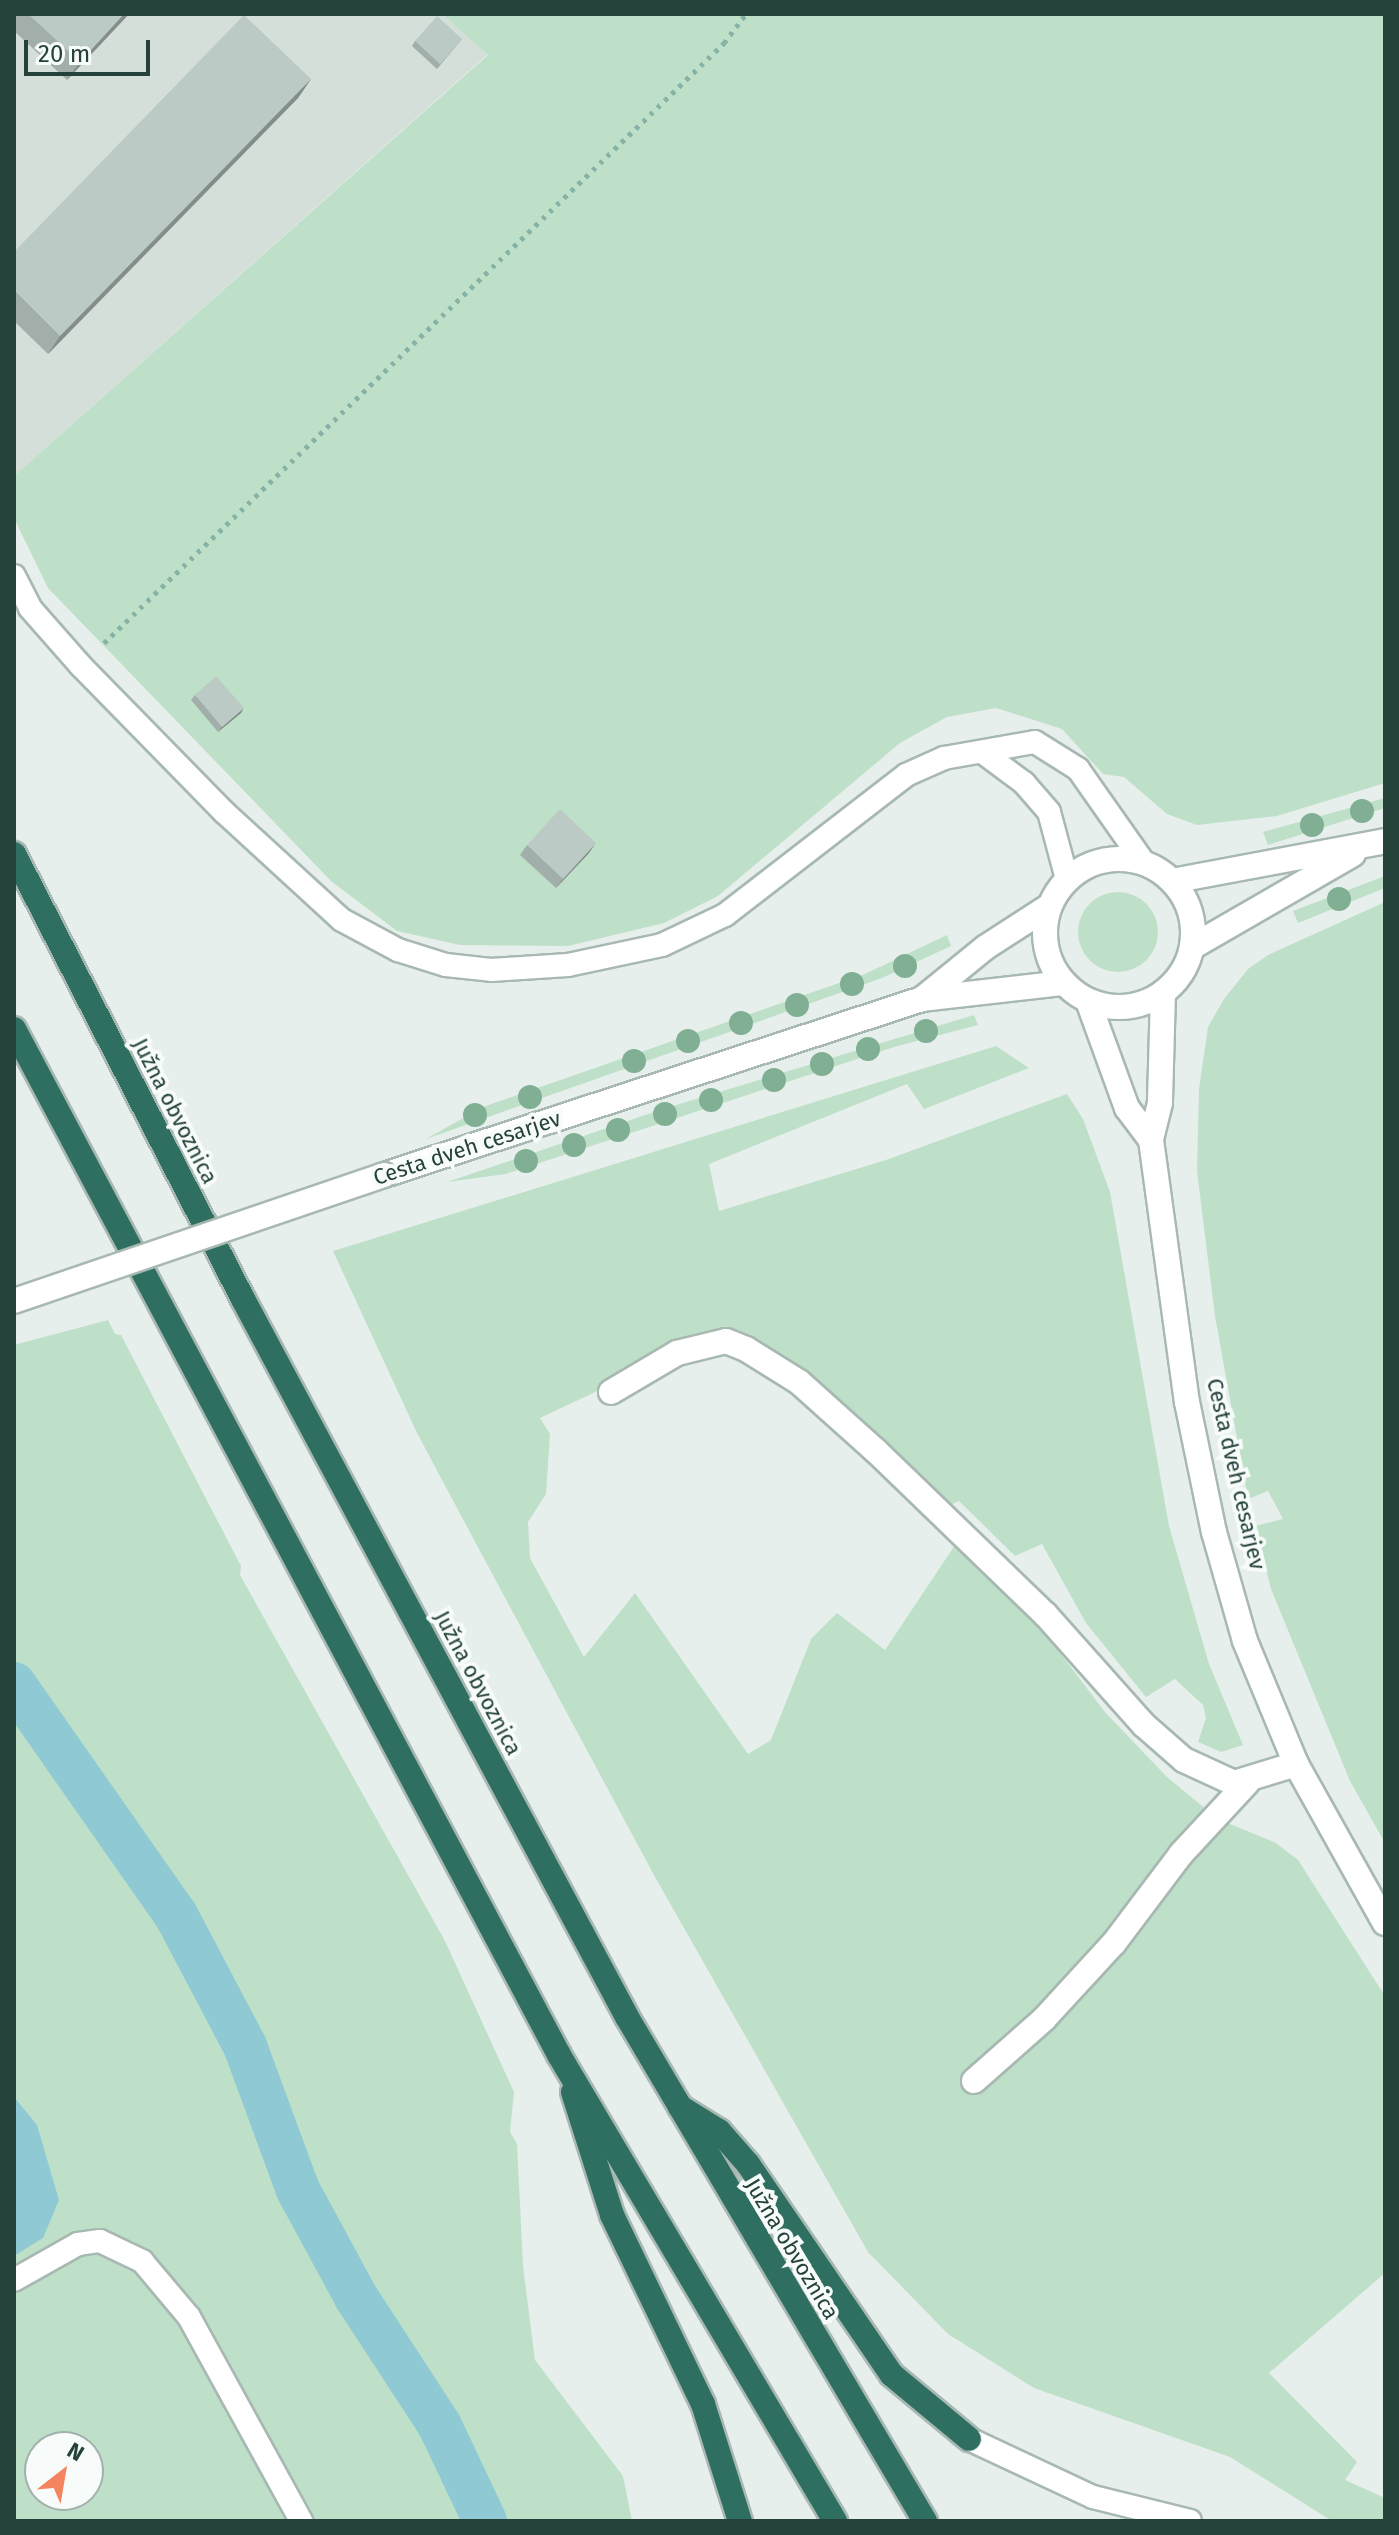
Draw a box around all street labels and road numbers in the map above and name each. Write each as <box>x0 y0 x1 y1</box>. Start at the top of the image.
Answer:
street label: Južna obvoznica <box>127 1034 223 1188</box>
street label: Cesta dveh cesarjev <box>370 1105 564 1191</box>
street label: Cesta dveh cesarjev <box>1201 1376 1271 1572</box>
street label: Južna obvoznica <box>429 1606 527 1760</box>
street label: Južna obvoznica <box>739 2174 845 2324</box>

